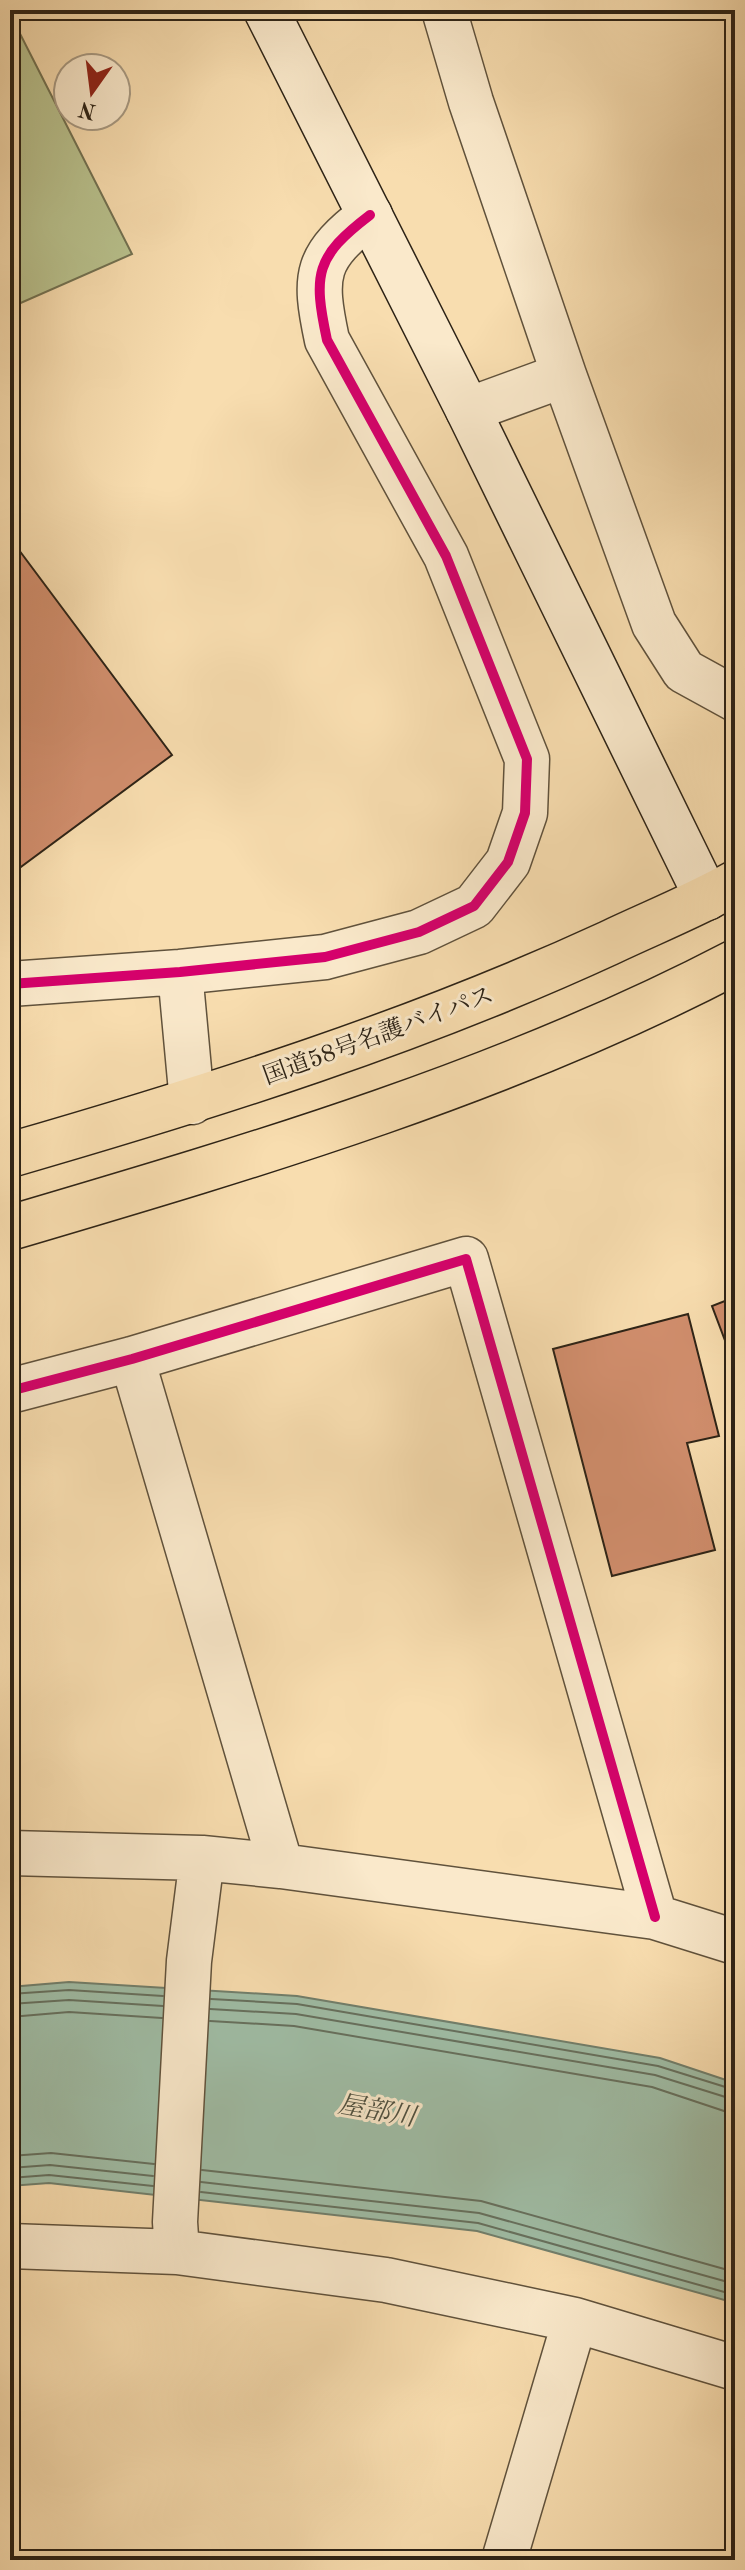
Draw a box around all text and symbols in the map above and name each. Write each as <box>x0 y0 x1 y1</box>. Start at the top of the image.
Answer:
north arrow <box>52 52 132 132</box>
text: N <box>77 97 98 122</box>
street label: 国道58号名護バイパス <box>259 981 497 1090</box>
water label: 屋部川 <box>336 2090 421 2132</box>

